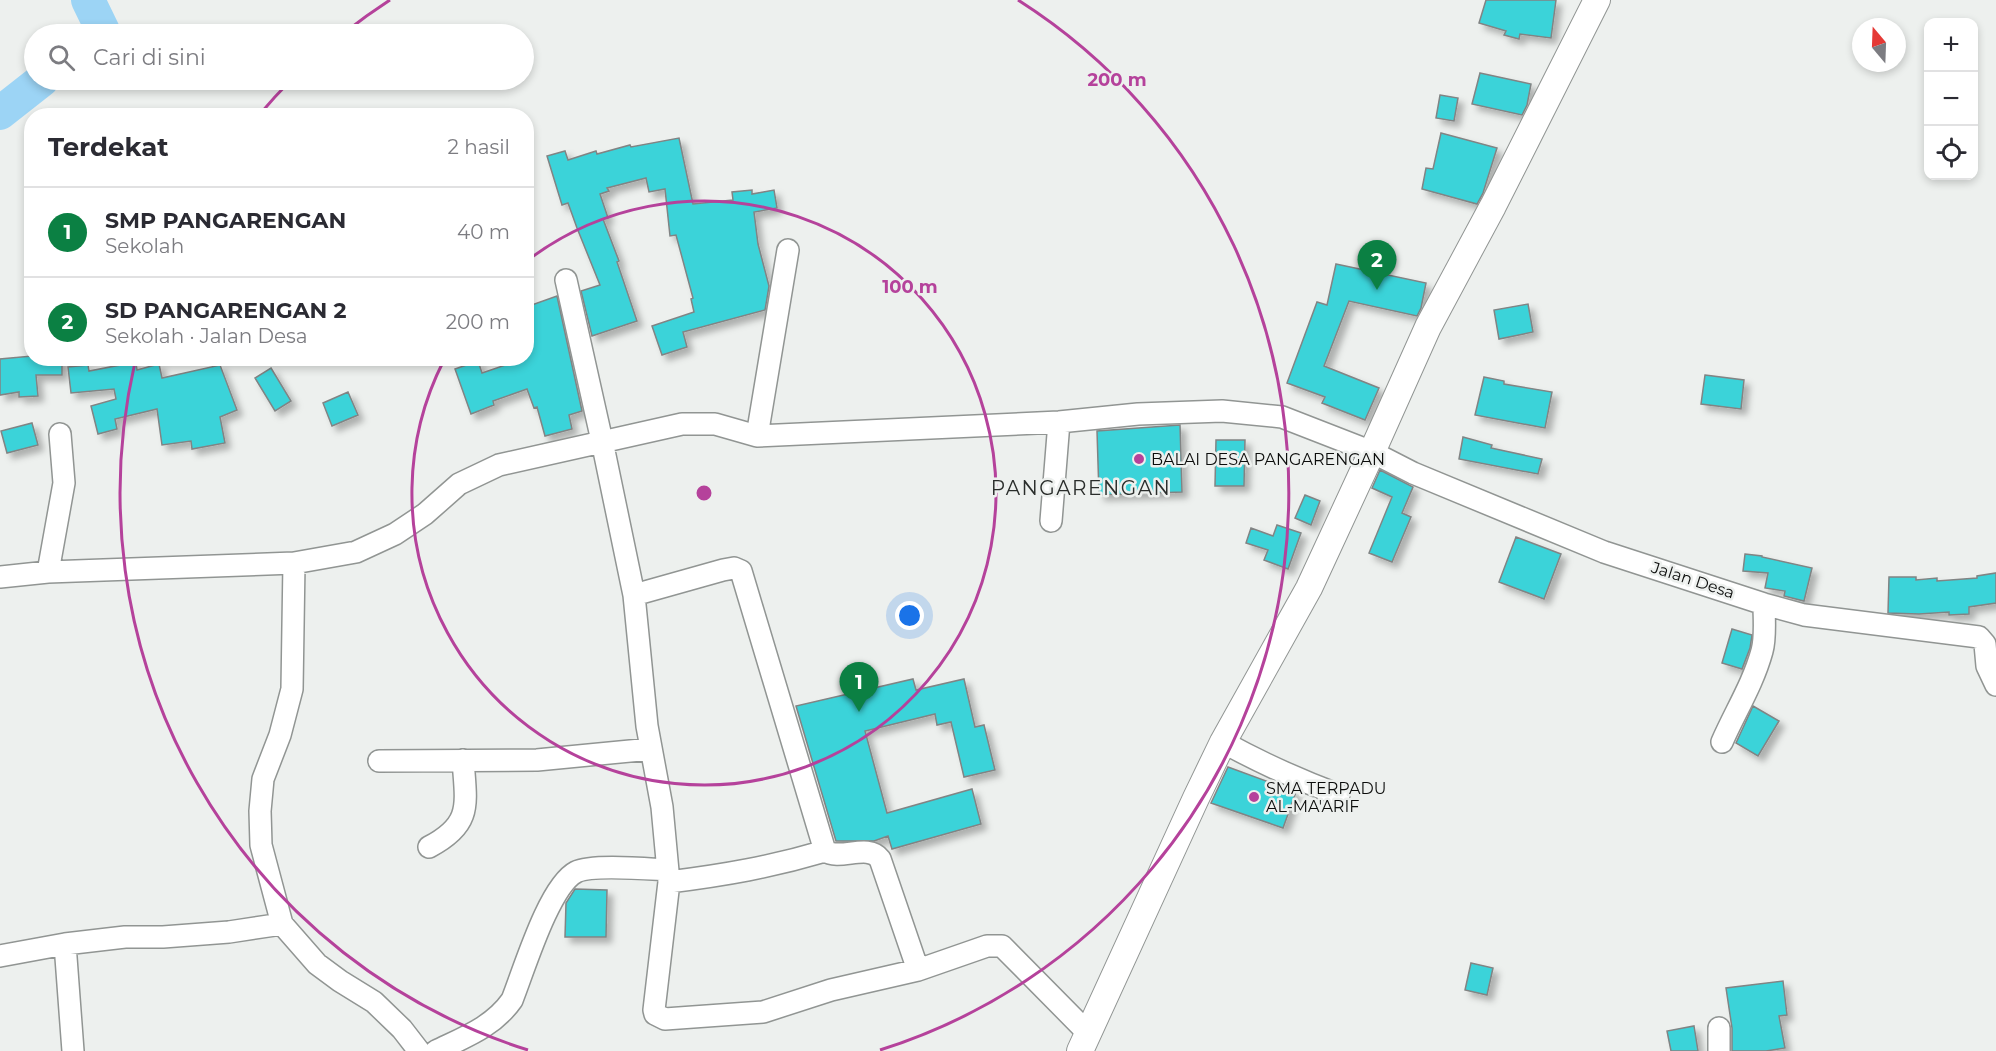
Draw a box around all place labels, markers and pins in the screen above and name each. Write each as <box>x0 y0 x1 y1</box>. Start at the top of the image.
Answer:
pin: 2 <box>1358 240 1396 290</box>
place label: BALAI DESA PANGARENGAN <box>1151 450 1385 469</box>
marker: BALAI DESA PANGARENGAN <box>1132 452 1146 466</box>
centre of rings <box>694 483 714 503</box>
pin: 1 <box>840 662 878 712</box>
place label: SMA TERPADU AL-MA'ARIF <box>1266 779 1386 816</box>
marker: SMA TERPADU AL-MA'ARIF <box>1247 790 1261 804</box>

